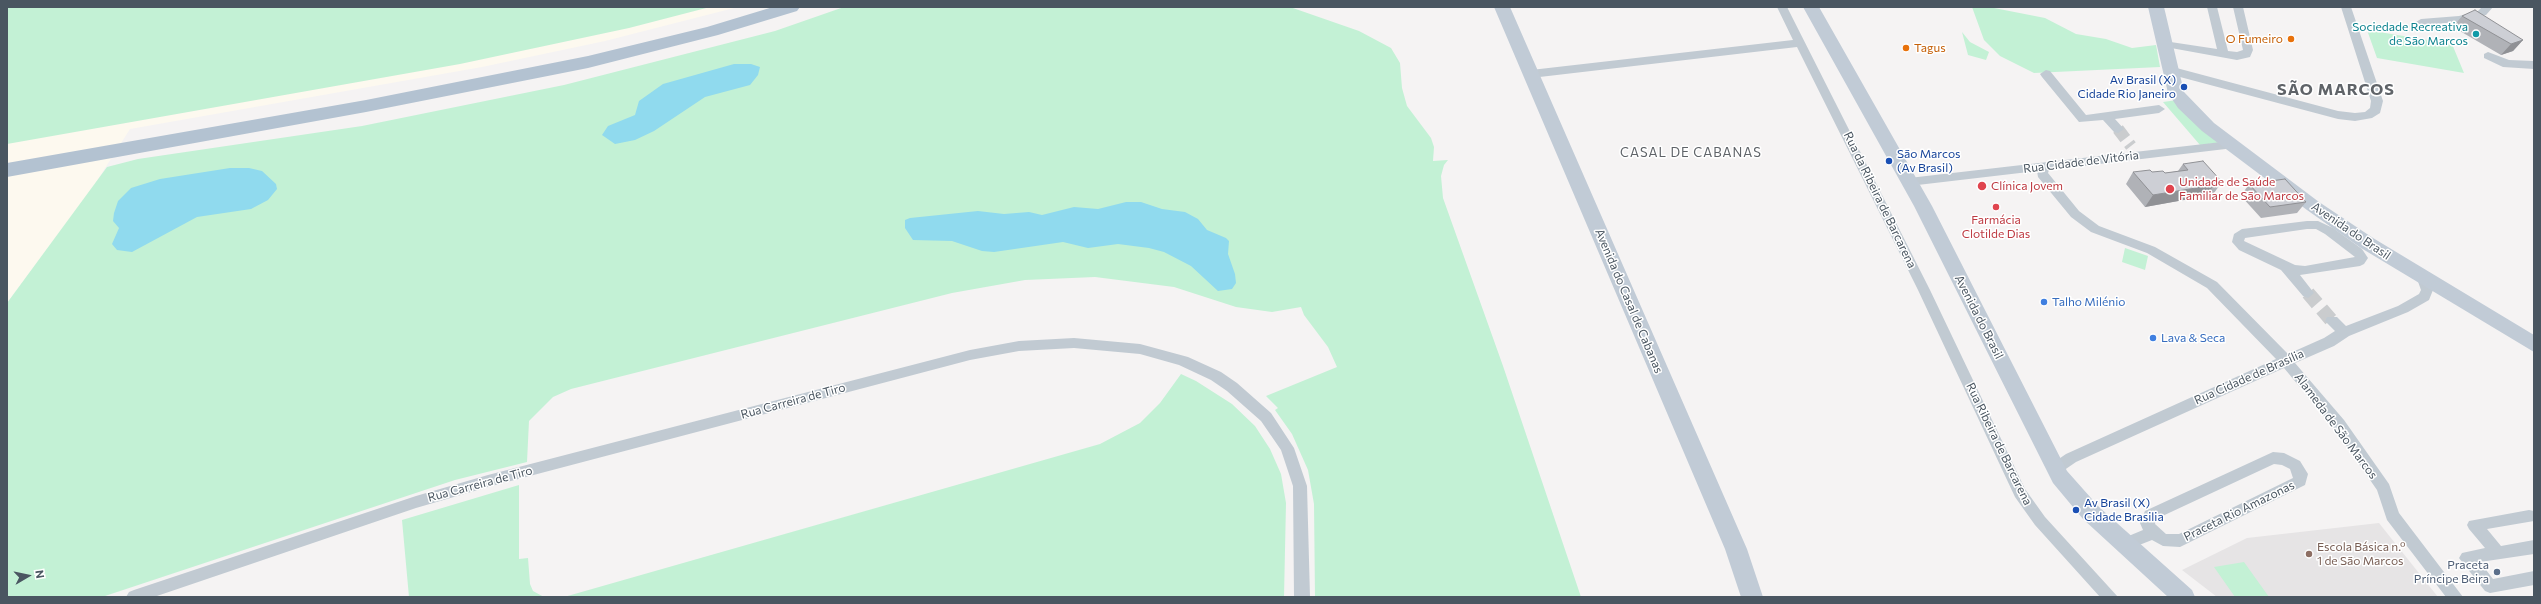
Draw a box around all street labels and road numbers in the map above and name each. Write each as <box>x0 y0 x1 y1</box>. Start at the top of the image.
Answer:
street label: Rua da Ribeira de Barcarena <box>1841 129 1919 271</box>
street label: Rua Cidade de Vitória <box>2022 148 2140 176</box>
street label: Avenida do Brasil <box>2309 199 2393 263</box>
street label: Avenida do Casal de Cabanas <box>1592 227 1666 375</box>
street label: Avenida do Brasil <box>1952 273 2006 361</box>
street label: Rua Cidade de Brasília <box>2192 346 2306 408</box>
street label: Alameda de São Marcos <box>2291 370 2381 482</box>
street label: Rua Carreira de Tiro <box>739 380 847 422</box>
street label: Rua Ribeira de Barcarena <box>1963 380 2035 508</box>
street label: Rua Carreira de Tiro <box>426 463 534 505</box>
street label: Praceta Rio Amazonas <box>2181 478 2297 544</box>

